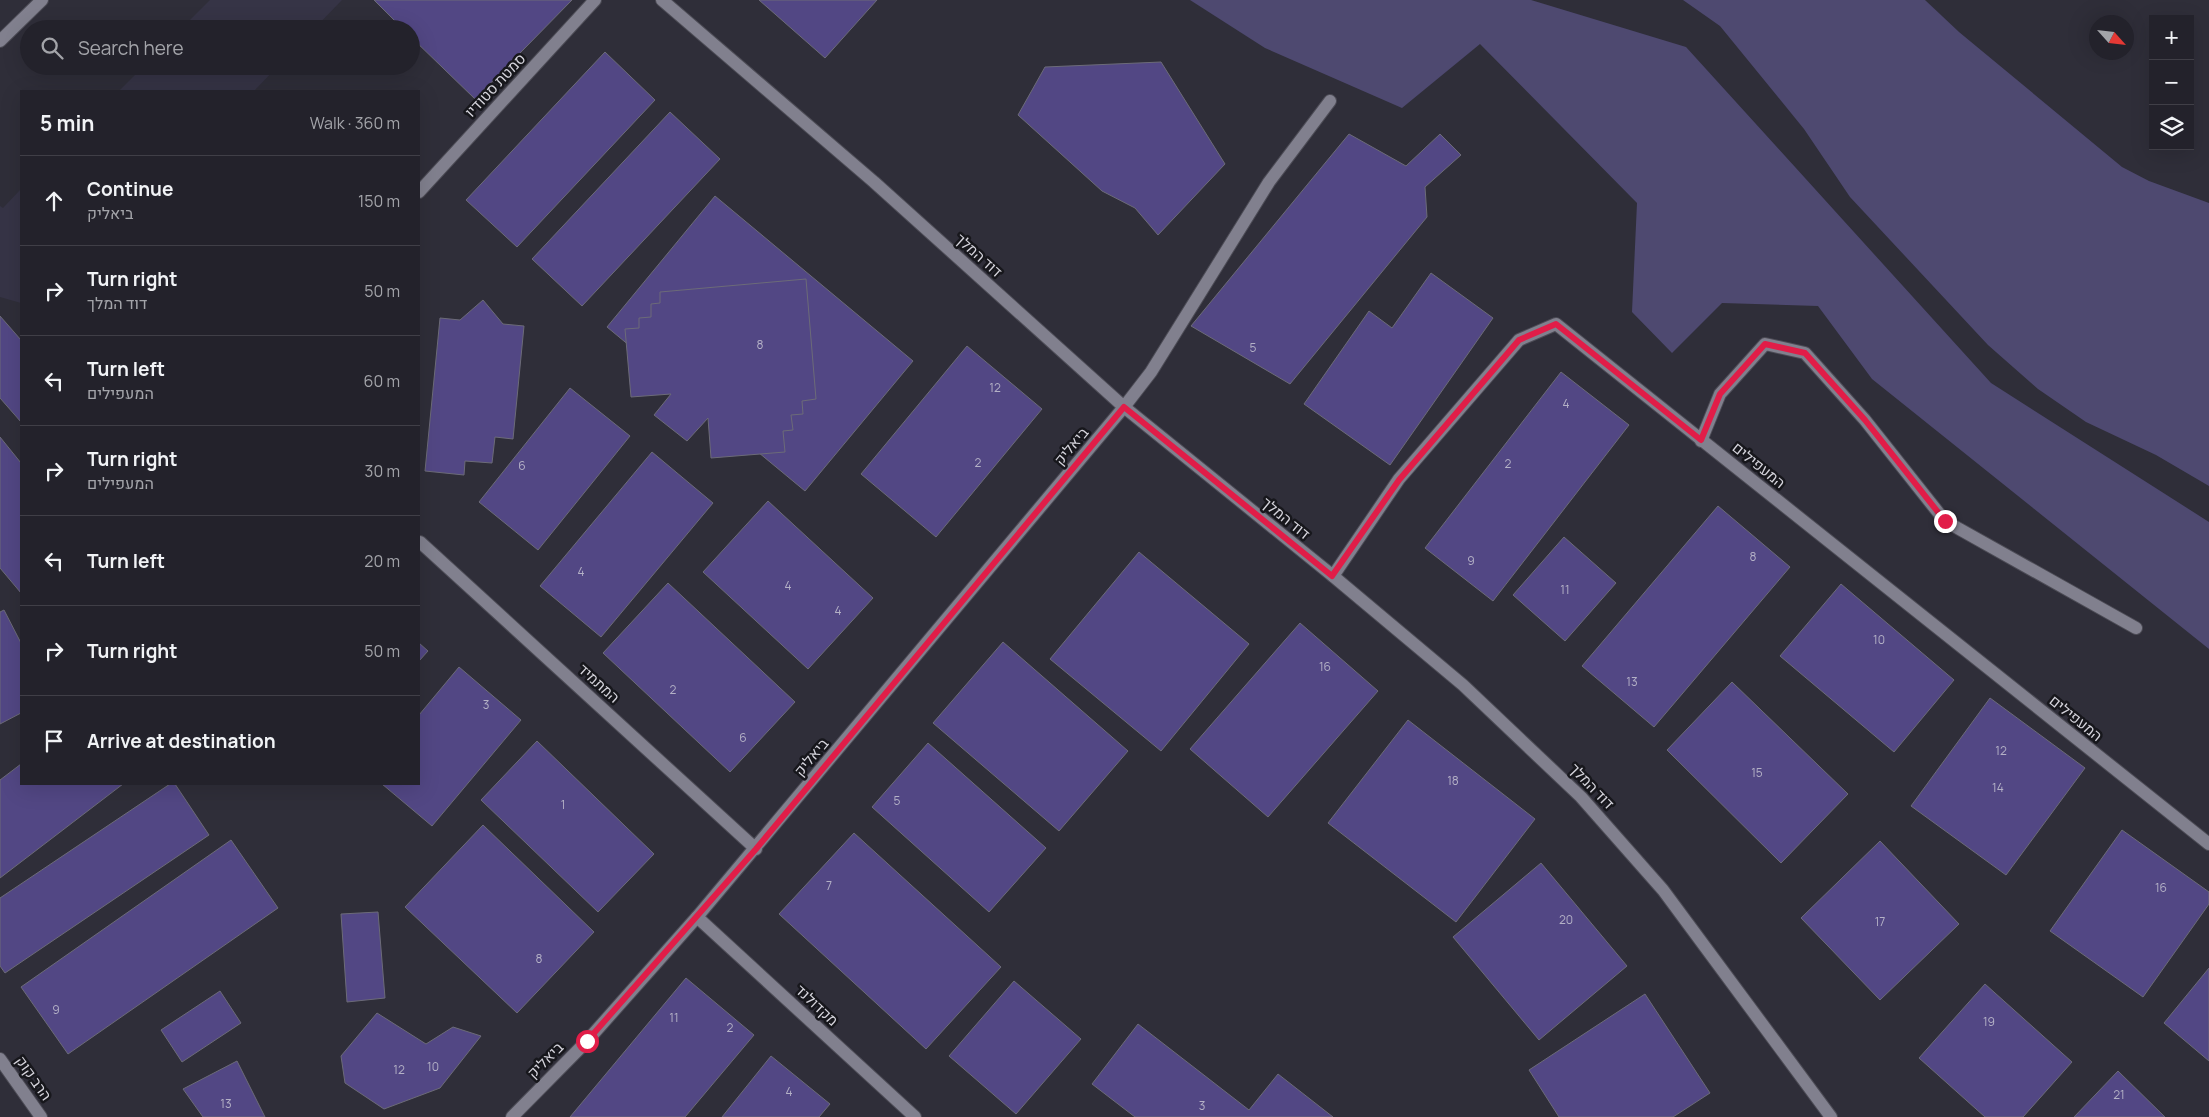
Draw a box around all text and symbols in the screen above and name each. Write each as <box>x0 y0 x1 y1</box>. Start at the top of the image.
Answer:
north arrow <box>2089 15 2134 60</box>
map controls <box>2149 15 2194 150</box>
button: + <box>2149 15 2194 60</box>
search box <box>20 20 420 75</box>
icon: search <box>38 34 66 62</box>
text: Search here <box>78 35 184 61</box>
street label: סמטת סטודיו <box>460 48 530 122</box>
button: − <box>2149 60 2194 105</box>
button: layers <box>2149 105 2194 150</box>
text: 5 min <box>40 109 94 137</box>
text: Walk · 360 m <box>310 112 400 134</box>
text: Continue <box>87 176 173 202</box>
icon: ahead <box>40 187 68 215</box>
text: 150 m <box>358 190 400 212</box>
text: ביאליק <box>87 202 134 224</box>
street label: דוד המלך <box>951 228 1007 282</box>
text: Turn right <box>87 266 177 292</box>
icon: right <box>40 277 68 305</box>
text: 50 m <box>364 280 400 302</box>
text: דוד המלך <box>87 292 147 314</box>
house number: 8 <box>757 336 764 353</box>
house number: 5 <box>1250 339 1257 356</box>
text: Turn left <box>87 356 165 382</box>
icon: left <box>40 367 68 395</box>
text: 60 m <box>364 370 400 392</box>
house number: 12 <box>989 379 1001 396</box>
text: המעפילים <box>87 382 154 404</box>
house number: 4 <box>1562 395 1570 412</box>
street label: ביאליק <box>1049 422 1093 469</box>
street label: המעפילים <box>1728 437 1790 493</box>
text: Turn right <box>87 446 177 472</box>
house number: 2 <box>975 454 982 471</box>
house number: 2 <box>1505 455 1512 472</box>
icon: right <box>40 457 68 485</box>
house number: 6 <box>518 457 526 474</box>
text: 30 m <box>365 460 400 482</box>
text: המעפילים <box>87 472 154 494</box>
street label: דוד המלך <box>1257 492 1315 544</box>
route end <box>1934 510 1957 533</box>
icon: left <box>40 547 68 575</box>
text: Turn left <box>87 548 165 574</box>
house number: 8 <box>1750 548 1757 565</box>
text: 20 m <box>364 550 400 572</box>
house number: 9 <box>1467 552 1475 569</box>
house number: 4 <box>577 563 585 580</box>
house number: 4 <box>784 577 792 594</box>
house number: 11 <box>1560 581 1570 598</box>
house number: 4 <box>834 602 842 619</box>
house number: 10 <box>1873 631 1885 648</box>
icon: right <box>40 637 68 665</box>
text: Turn right <box>87 638 177 664</box>
text: 50 m <box>364 640 400 662</box>
house number: 16 <box>1319 658 1331 675</box>
street label: המתמיד <box>574 659 624 707</box>
house number: 13 <box>1626 673 1638 690</box>
house number: 2 <box>670 681 677 698</box>
street label: המעפילים <box>2045 690 2107 746</box>
house number: 3 <box>483 696 489 713</box>
icon: arrive <box>40 727 68 755</box>
text: Arrive at destination <box>87 728 276 754</box>
house number: 6 <box>739 729 747 746</box>
street label: ביאליק <box>789 733 833 780</box>
house number: 12 <box>1995 742 2007 759</box>
street label: דוד המלך <box>1565 758 1619 814</box>
house number: 15 <box>1751 764 1763 781</box>
house number: 18 <box>1447 772 1459 789</box>
house number: 14 <box>1992 779 2004 796</box>
house number: 5 <box>894 792 901 809</box>
house number: 1 <box>561 796 565 813</box>
house number: 7 <box>826 877 832 894</box>
house number: 16 <box>2155 879 2167 896</box>
house number: 20 <box>1559 911 1573 928</box>
house number: 17 <box>1875 913 1885 930</box>
house number: 8 <box>536 950 543 967</box>
street label: מקדולנד <box>791 980 843 1030</box>
house number: 9 <box>52 1001 60 1018</box>
house number: 11 <box>669 1009 679 1026</box>
house number: 19 <box>1983 1013 1995 1030</box>
house number: 2 <box>727 1019 734 1036</box>
route start <box>576 1030 599 1053</box>
street label: ביאליק <box>522 1037 568 1083</box>
street label: הרב קוק <box>11 1051 57 1105</box>
house number: 10 <box>427 1058 439 1075</box>
house number: 12 <box>393 1061 405 1078</box>
house number: 4 <box>785 1083 793 1100</box>
house number: 21 <box>2113 1086 2125 1103</box>
house number: 13 <box>220 1095 232 1112</box>
house number: 3 <box>1199 1097 1205 1114</box>

